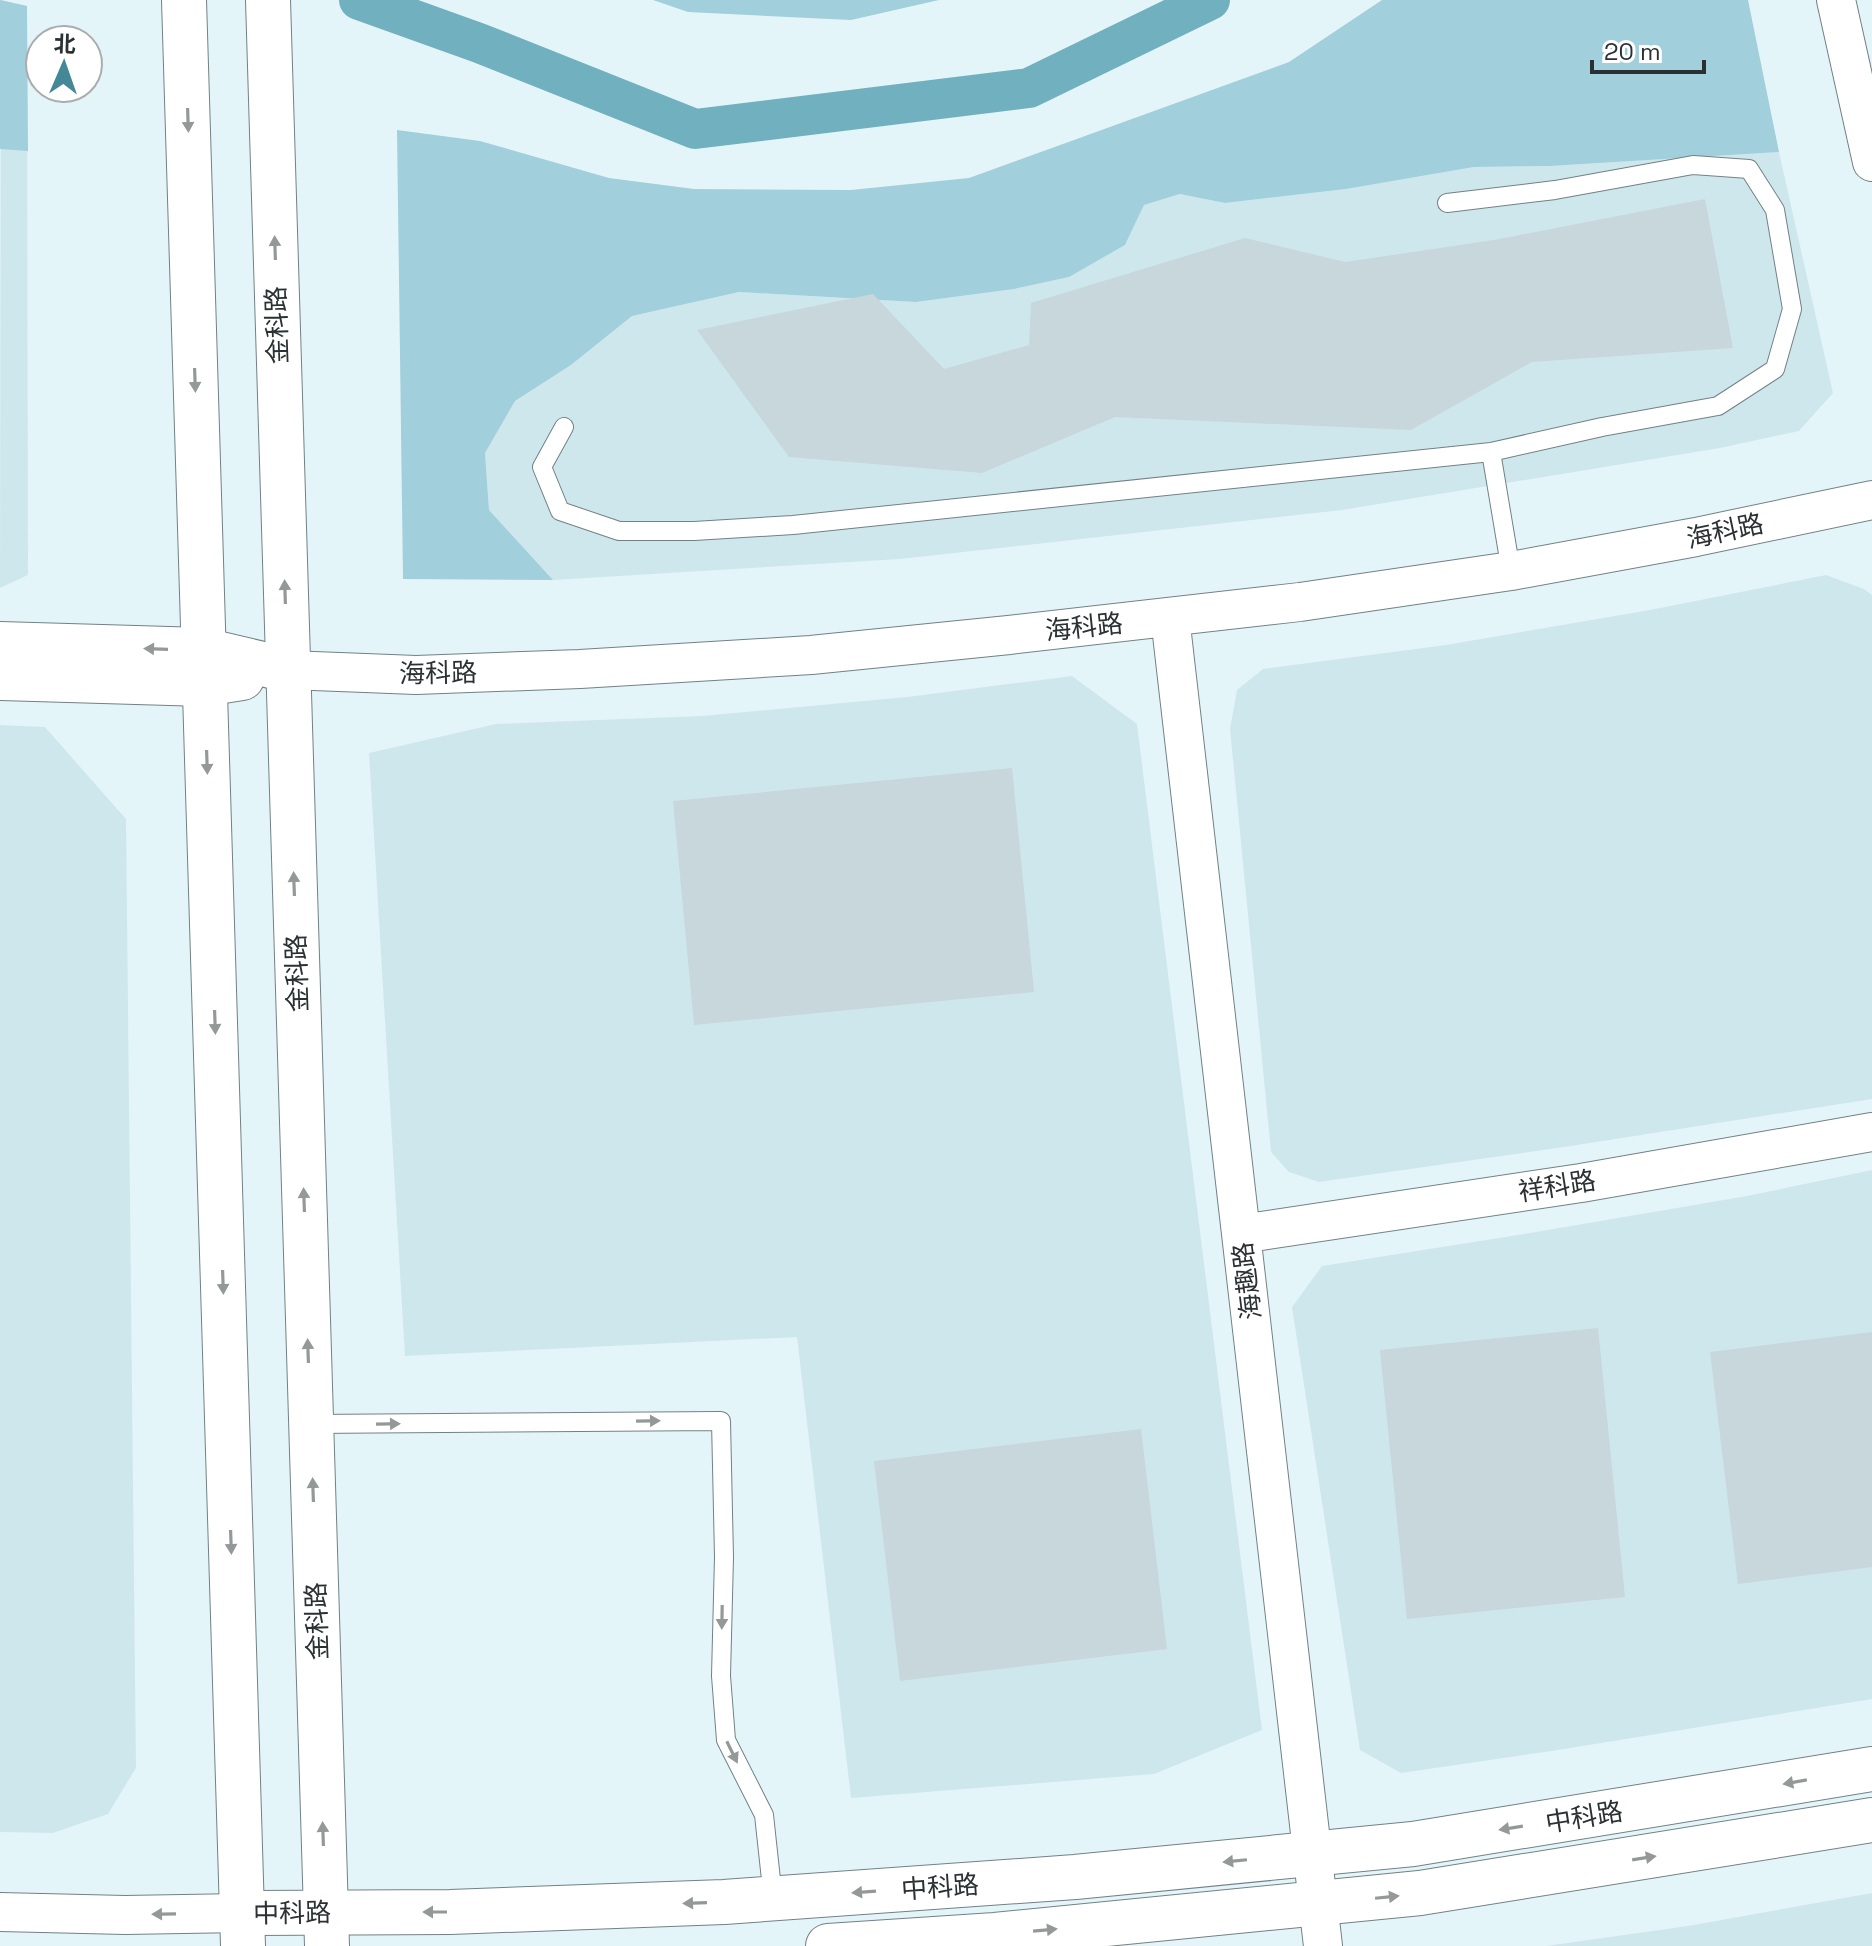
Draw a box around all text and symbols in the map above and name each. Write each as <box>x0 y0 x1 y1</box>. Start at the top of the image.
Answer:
north arrow <box>24 24 104 104</box>
scale bar <box>1592 24 1704 74</box>
text: 北 <box>53 30 76 58</box>
text: 20 m <box>1604 36 1661 67</box>
one-way arrow <box>181 108 194 133</box>
one-way arrow <box>268 235 281 260</box>
street label: 金科路 <box>259 285 295 365</box>
one-way arrow <box>189 368 202 393</box>
street label: 海科路 <box>1683 506 1767 556</box>
one-way arrow <box>279 579 292 604</box>
street label: 海科路 <box>1043 606 1125 648</box>
one-way arrow <box>143 642 168 655</box>
street label: 海科路 <box>399 655 477 691</box>
one-way arrow <box>200 750 213 775</box>
one-way arrow <box>288 871 301 896</box>
street label: 金科路 <box>279 933 315 1013</box>
one-way arrow <box>208 1010 221 1035</box>
street label: 祥科路 <box>1516 1163 1598 1209</box>
one-way arrow <box>297 1187 310 1212</box>
street label: 海趣路 <box>1225 1240 1269 1322</box>
one-way arrow <box>216 1270 229 1295</box>
one-way arrow <box>302 1338 315 1363</box>
one-way arrow <box>636 1415 661 1427</box>
one-way arrow <box>376 1418 401 1430</box>
one-way arrow <box>306 1477 319 1502</box>
one-way arrow <box>224 1530 237 1555</box>
street label: 金科路 <box>299 1581 335 1661</box>
one-way arrow <box>716 1605 729 1630</box>
one-way arrow <box>726 1741 739 1764</box>
one-way arrow <box>1782 1777 1807 1789</box>
street label: 中科路 <box>1543 1794 1625 1840</box>
one-way arrow <box>317 1821 329 1846</box>
one-way arrow <box>1498 1822 1523 1835</box>
one-way arrow <box>1632 1851 1657 1864</box>
one-way arrow <box>1222 1855 1247 1868</box>
street label: 中科路 <box>900 1867 980 1907</box>
one-way arrow <box>851 1886 876 1899</box>
one-way arrow <box>1375 1890 1400 1903</box>
street label: 中科路 <box>253 1895 331 1931</box>
one-way arrow <box>682 1896 707 1909</box>
one-way arrow <box>422 1906 447 1918</box>
one-way arrow <box>151 1908 176 1920</box>
one-way arrow <box>1033 1924 1058 1937</box>

